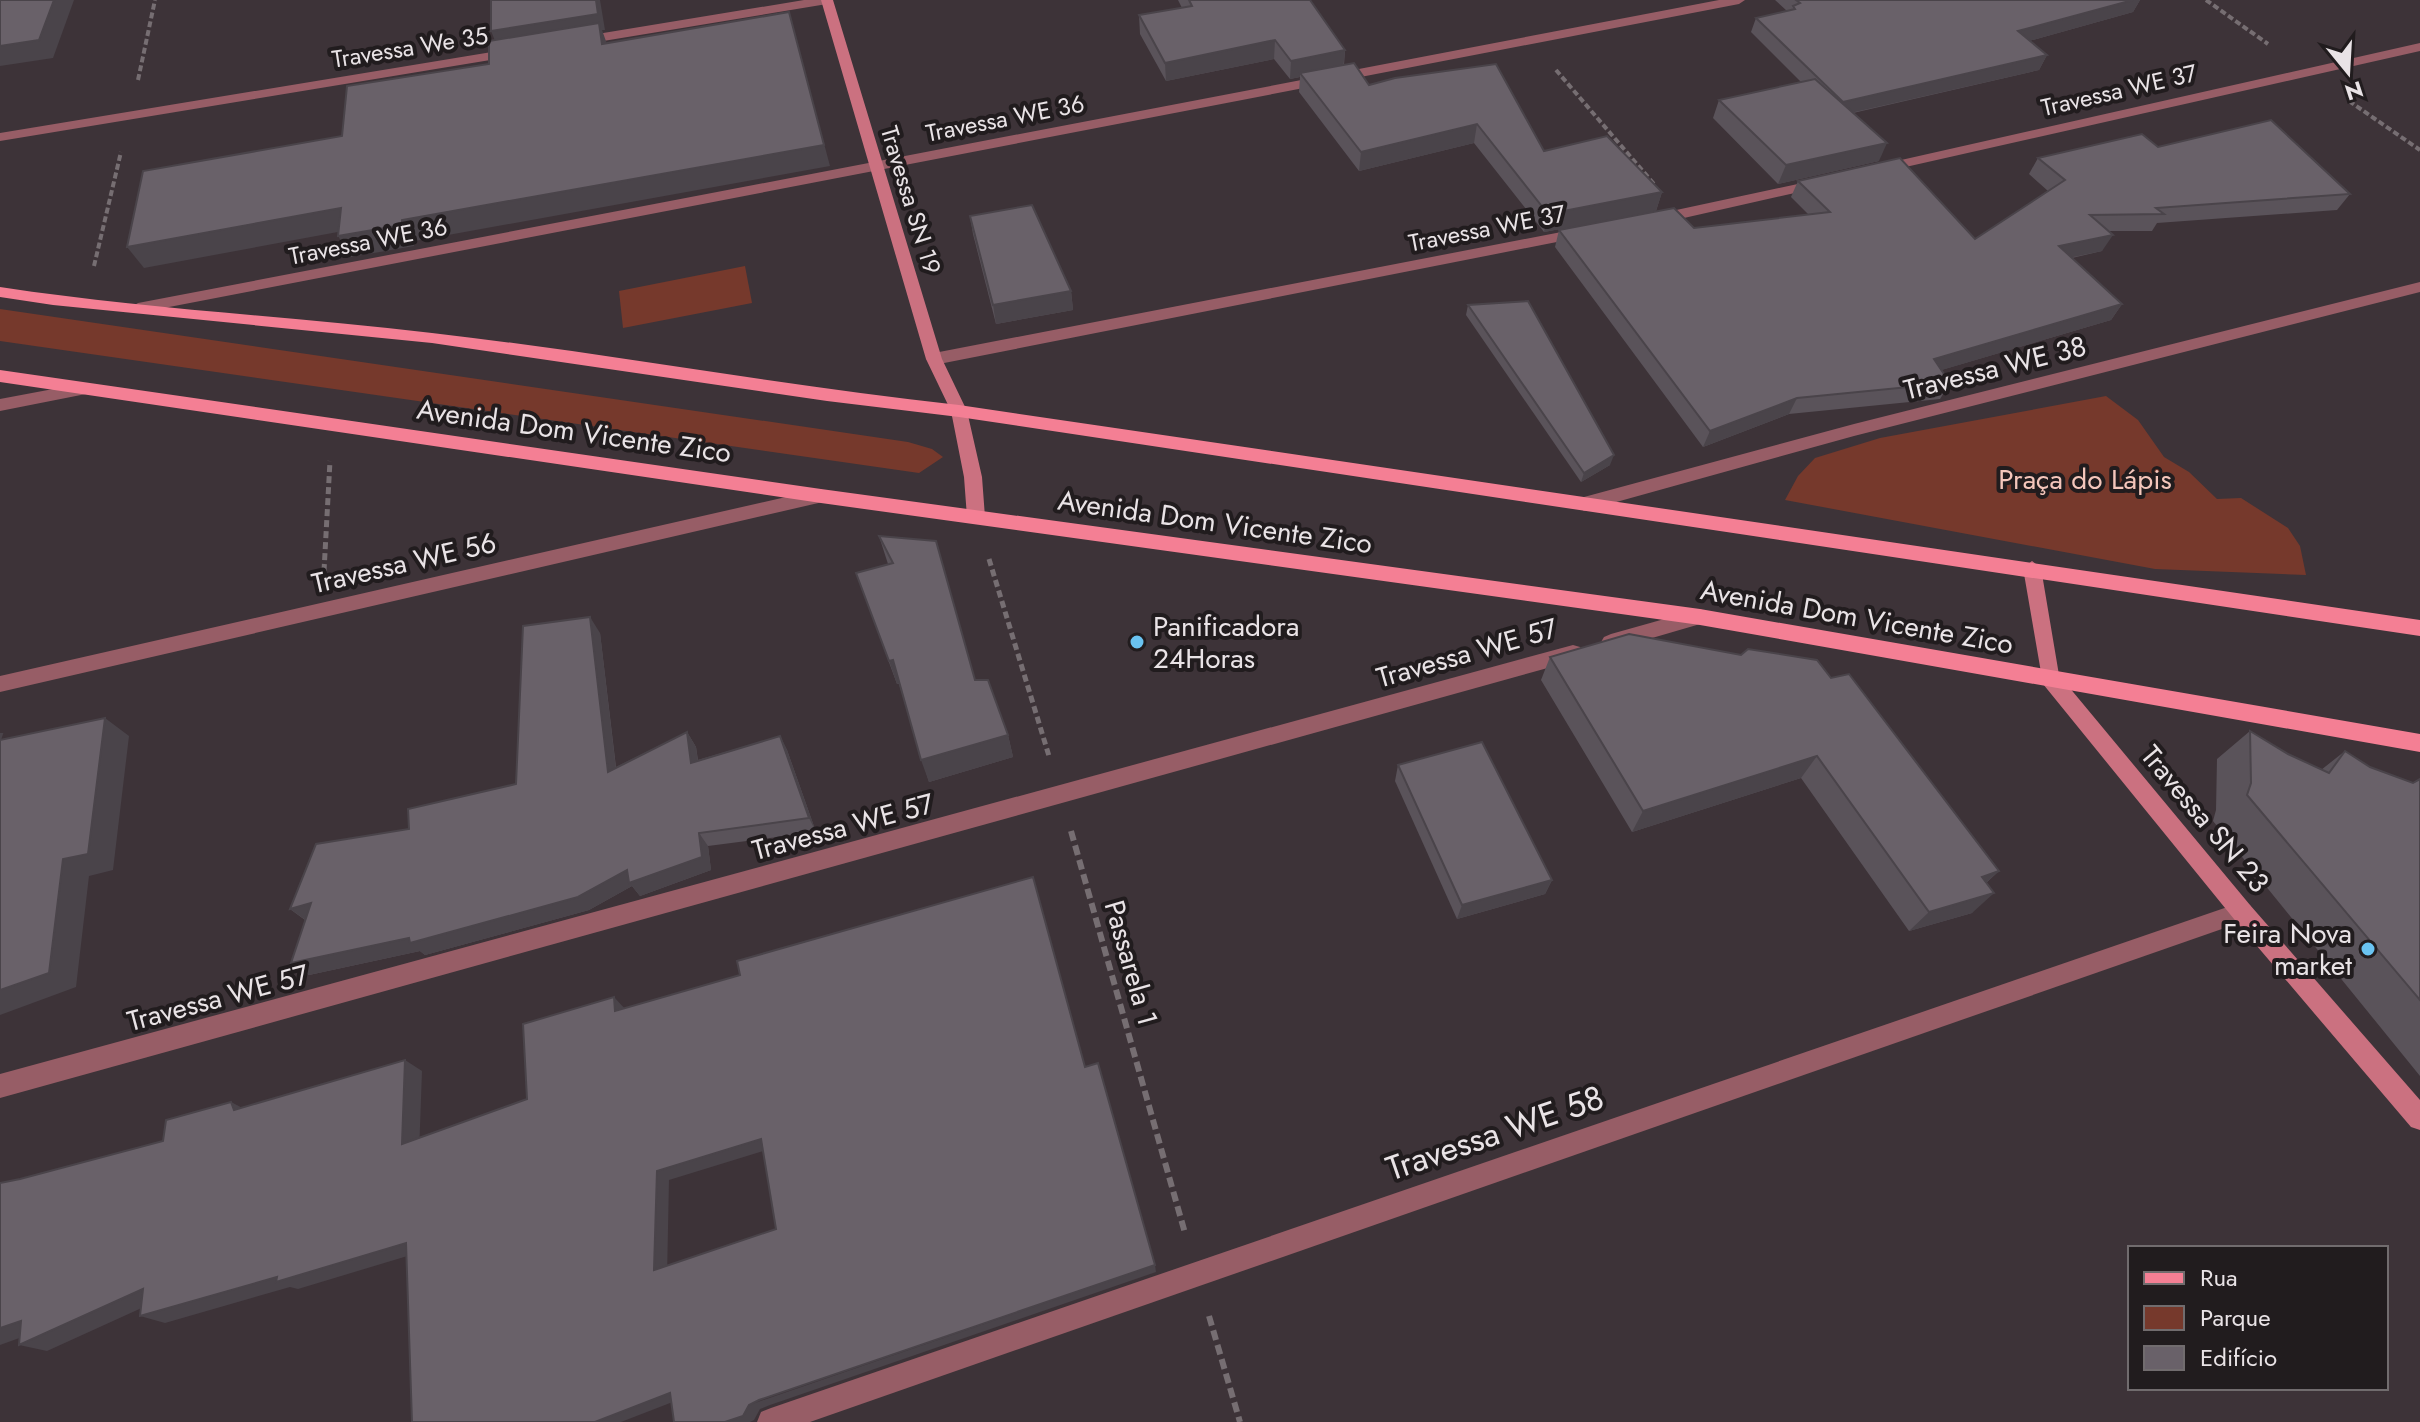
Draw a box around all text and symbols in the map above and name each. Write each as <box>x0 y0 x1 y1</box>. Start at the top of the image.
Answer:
street label: Travessa We 35 <box>329 17 491 77</box>
north arrow <box>2308 32 2388 112</box>
street label: Travessa WE 37 <box>2038 55 2201 125</box>
text: N <box>2341 73 2367 109</box>
street label: Travessa WE 36 <box>923 85 1087 151</box>
street label: Travessa SN 19 <box>872 122 950 278</box>
street label: Travessa WE 37 <box>1406 196 1569 260</box>
street label: Travessa WE 36 <box>286 208 450 274</box>
street label: Travessa WE 38 <box>1900 326 2090 410</box>
street label: Avenida Dom Vicente Zico <box>414 389 734 473</box>
park label: Praça do Lápis <box>1998 459 2172 500</box>
street label: Avenida Dom Vicente Zico <box>1055 480 1375 564</box>
street label: Travessa WE 56 <box>308 522 500 604</box>
street label: Avenida Dom Vicente Zico <box>1697 569 2017 665</box>
place label: Panificadora 24Horas <box>1153 606 1299 679</box>
street label: Travessa WE 57 <box>1372 608 1563 698</box>
marker: Panificadora 24Horas <box>1128 633 1146 651</box>
street label: Travessa SN 23 <box>2131 736 2279 902</box>
street label: Travessa WE 57 <box>748 783 939 871</box>
street label: Passarela 1 <box>1094 896 1168 1030</box>
place label: Feira Nova market <box>2223 913 2352 986</box>
marker: Feira Nova market <box>2359 940 2377 958</box>
street label: Travessa WE 57 <box>123 954 314 1042</box>
street label: Travessa WE 58 <box>1380 1073 1610 1193</box>
legend <box>2128 1246 2388 1390</box>
text: Rua <box>2200 1260 2238 1295</box>
text: Parque <box>2200 1300 2271 1335</box>
text: Edifício <box>2200 1340 2277 1375</box>

